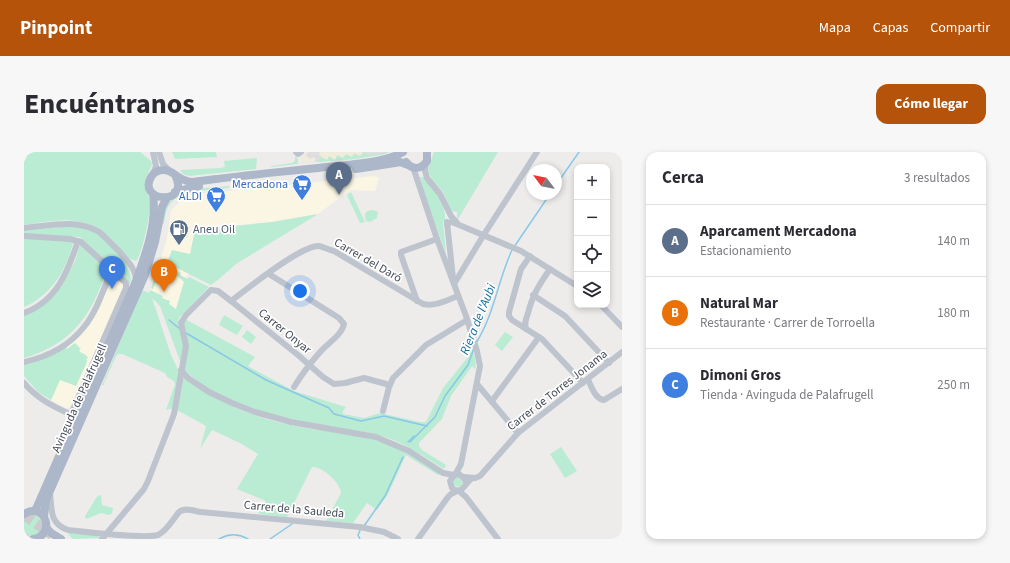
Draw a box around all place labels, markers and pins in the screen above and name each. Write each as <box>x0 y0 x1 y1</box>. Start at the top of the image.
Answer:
pin: A <box>326 162 352 195</box>
supermarket icon: Mercadona <box>291 173 313 201</box>
place label: Mercadona <box>232 176 288 193</box>
supermarket icon: ALDI <box>205 185 227 213</box>
place label: ALDI <box>179 188 202 205</box>
fuel station icon: Aneu Oil <box>168 218 190 246</box>
place label: Aneu Oil <box>193 221 235 238</box>
pin: C <box>99 256 125 289</box>
pin: B <box>151 259 177 292</box>

